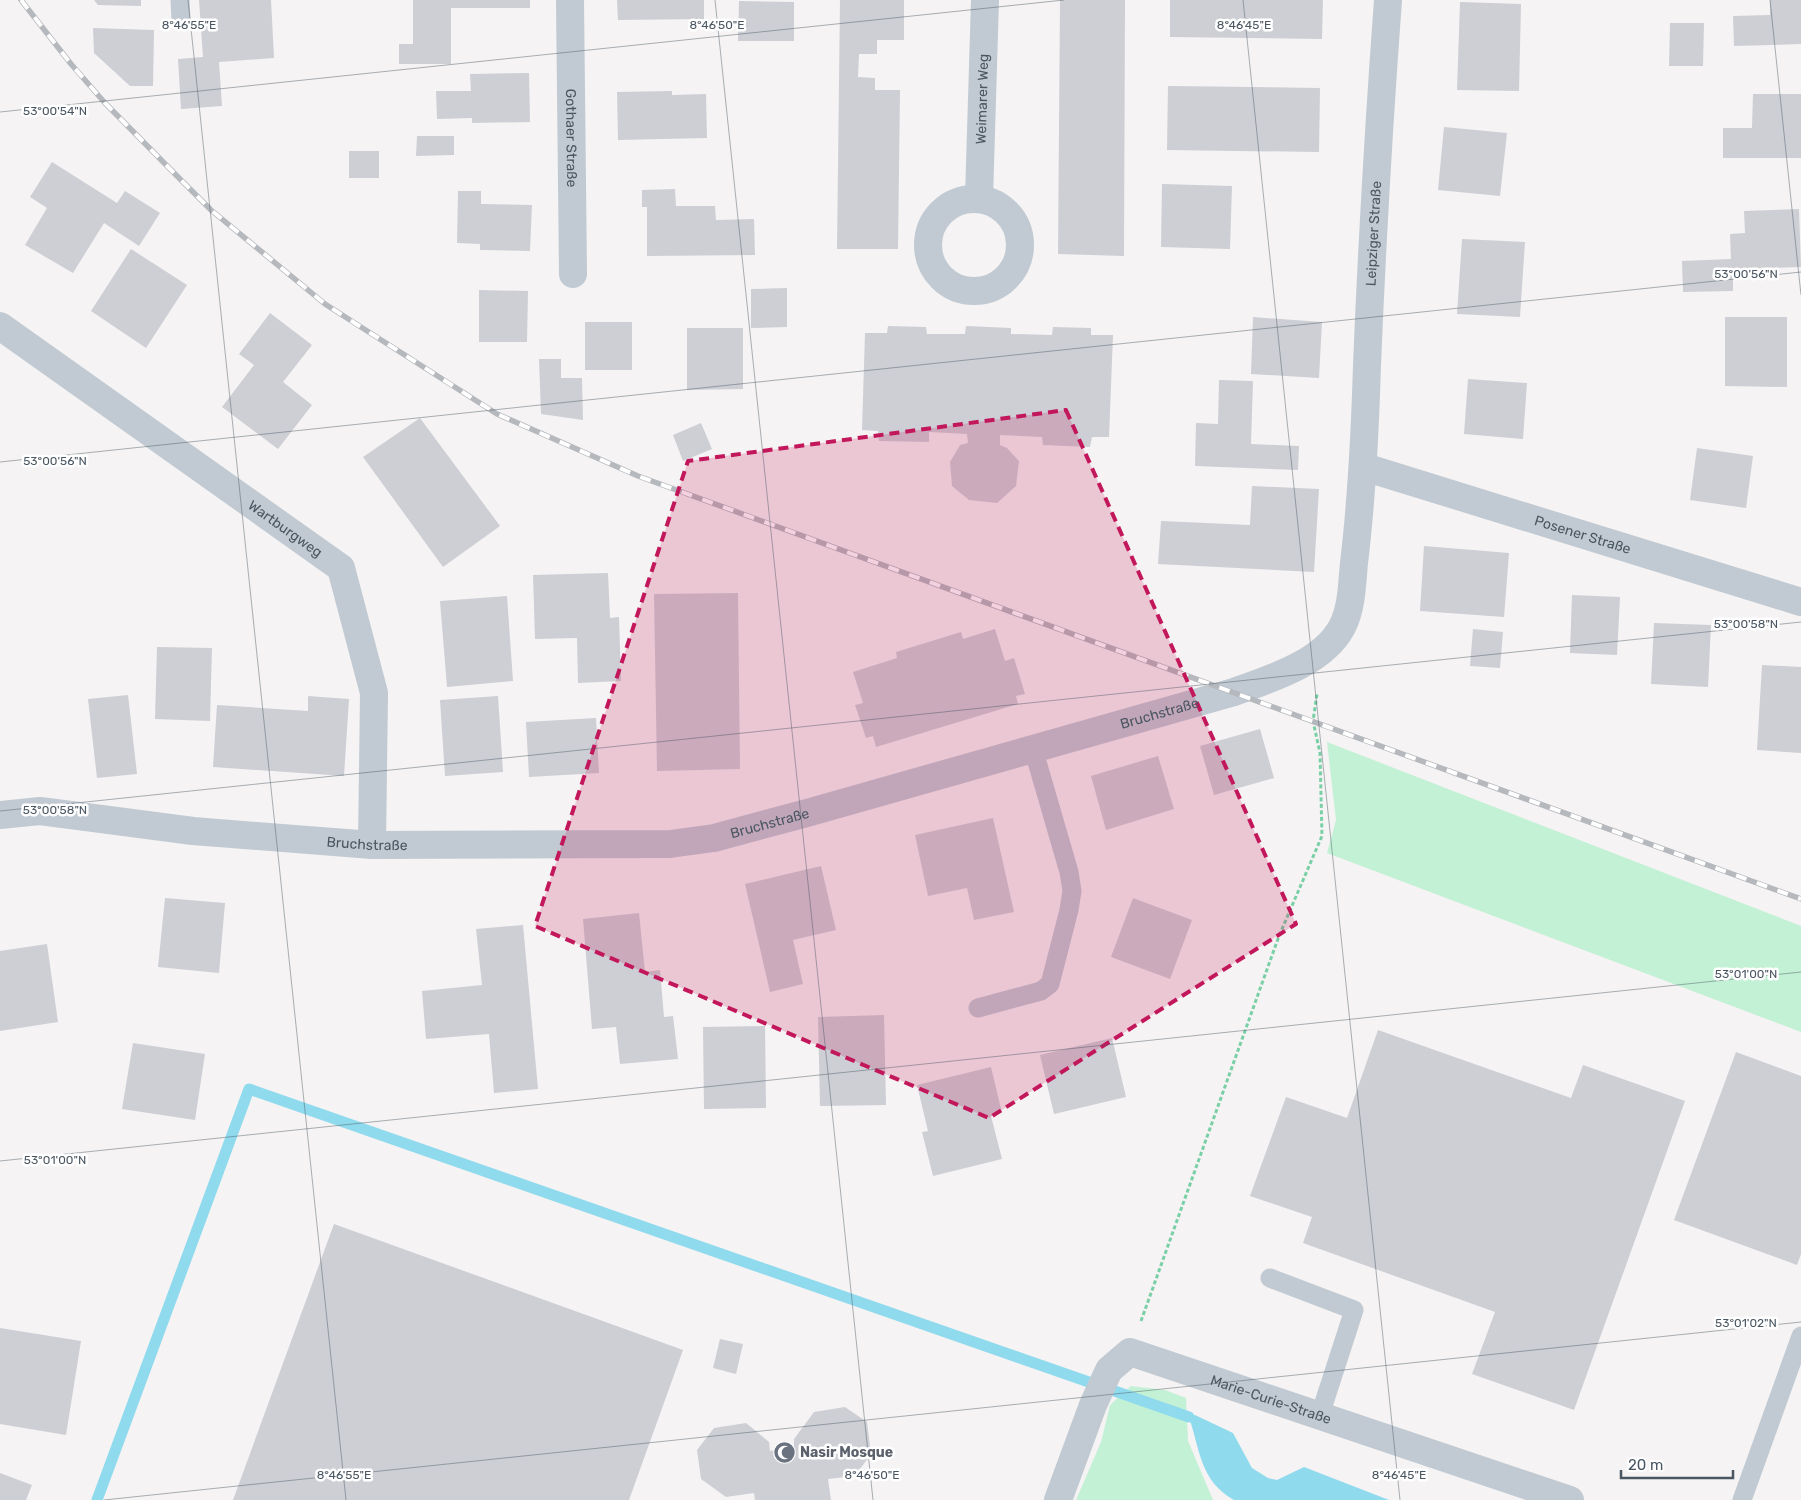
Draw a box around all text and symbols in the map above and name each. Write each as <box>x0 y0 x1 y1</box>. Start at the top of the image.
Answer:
text: 8°46'55"E <box>162 18 216 32</box>
text: 8°46'50"E <box>689 18 745 32</box>
text: 8°46'45"E <box>1217 18 1271 32</box>
street label: Weimarer Weg <box>972 53 992 145</box>
street label: Gothaer Straße <box>562 88 581 188</box>
text: 53°00'54"N <box>23 104 87 118</box>
street label: Leipziger Straße <box>1362 180 1385 287</box>
text: 53°00'56"N <box>1714 267 1778 281</box>
text: 53°00'56"N <box>23 454 87 468</box>
street label: Wartburgweg <box>245 496 326 561</box>
street label: Posener Straße <box>1533 512 1633 558</box>
text: 53°00'58"N <box>1714 617 1778 631</box>
street label: Bruchstraße <box>1118 694 1201 732</box>
text: 53°00'58"N <box>23 803 87 817</box>
street label: Bruchstraße <box>728 804 811 842</box>
street label: Bruchstraße <box>326 833 408 854</box>
text: 53°01'00"N <box>1715 967 1777 981</box>
text: 53°01'00"N <box>24 1153 86 1167</box>
text: 53°01'02"N <box>1715 1316 1777 1330</box>
street label: Marie-Curie-Straße <box>1208 1371 1334 1428</box>
mosque icon: Nasir Mosque <box>772 1440 796 1464</box>
place label: Nasir Mosque <box>800 1444 893 1461</box>
scale bar <box>1621 1448 1734 1480</box>
text: 20 m <box>1628 1456 1663 1474</box>
text: 8°46'55"E <box>317 1468 371 1482</box>
text: 8°46'50"E <box>844 1468 900 1482</box>
text: 8°46'45"E <box>1372 1468 1426 1482</box>

